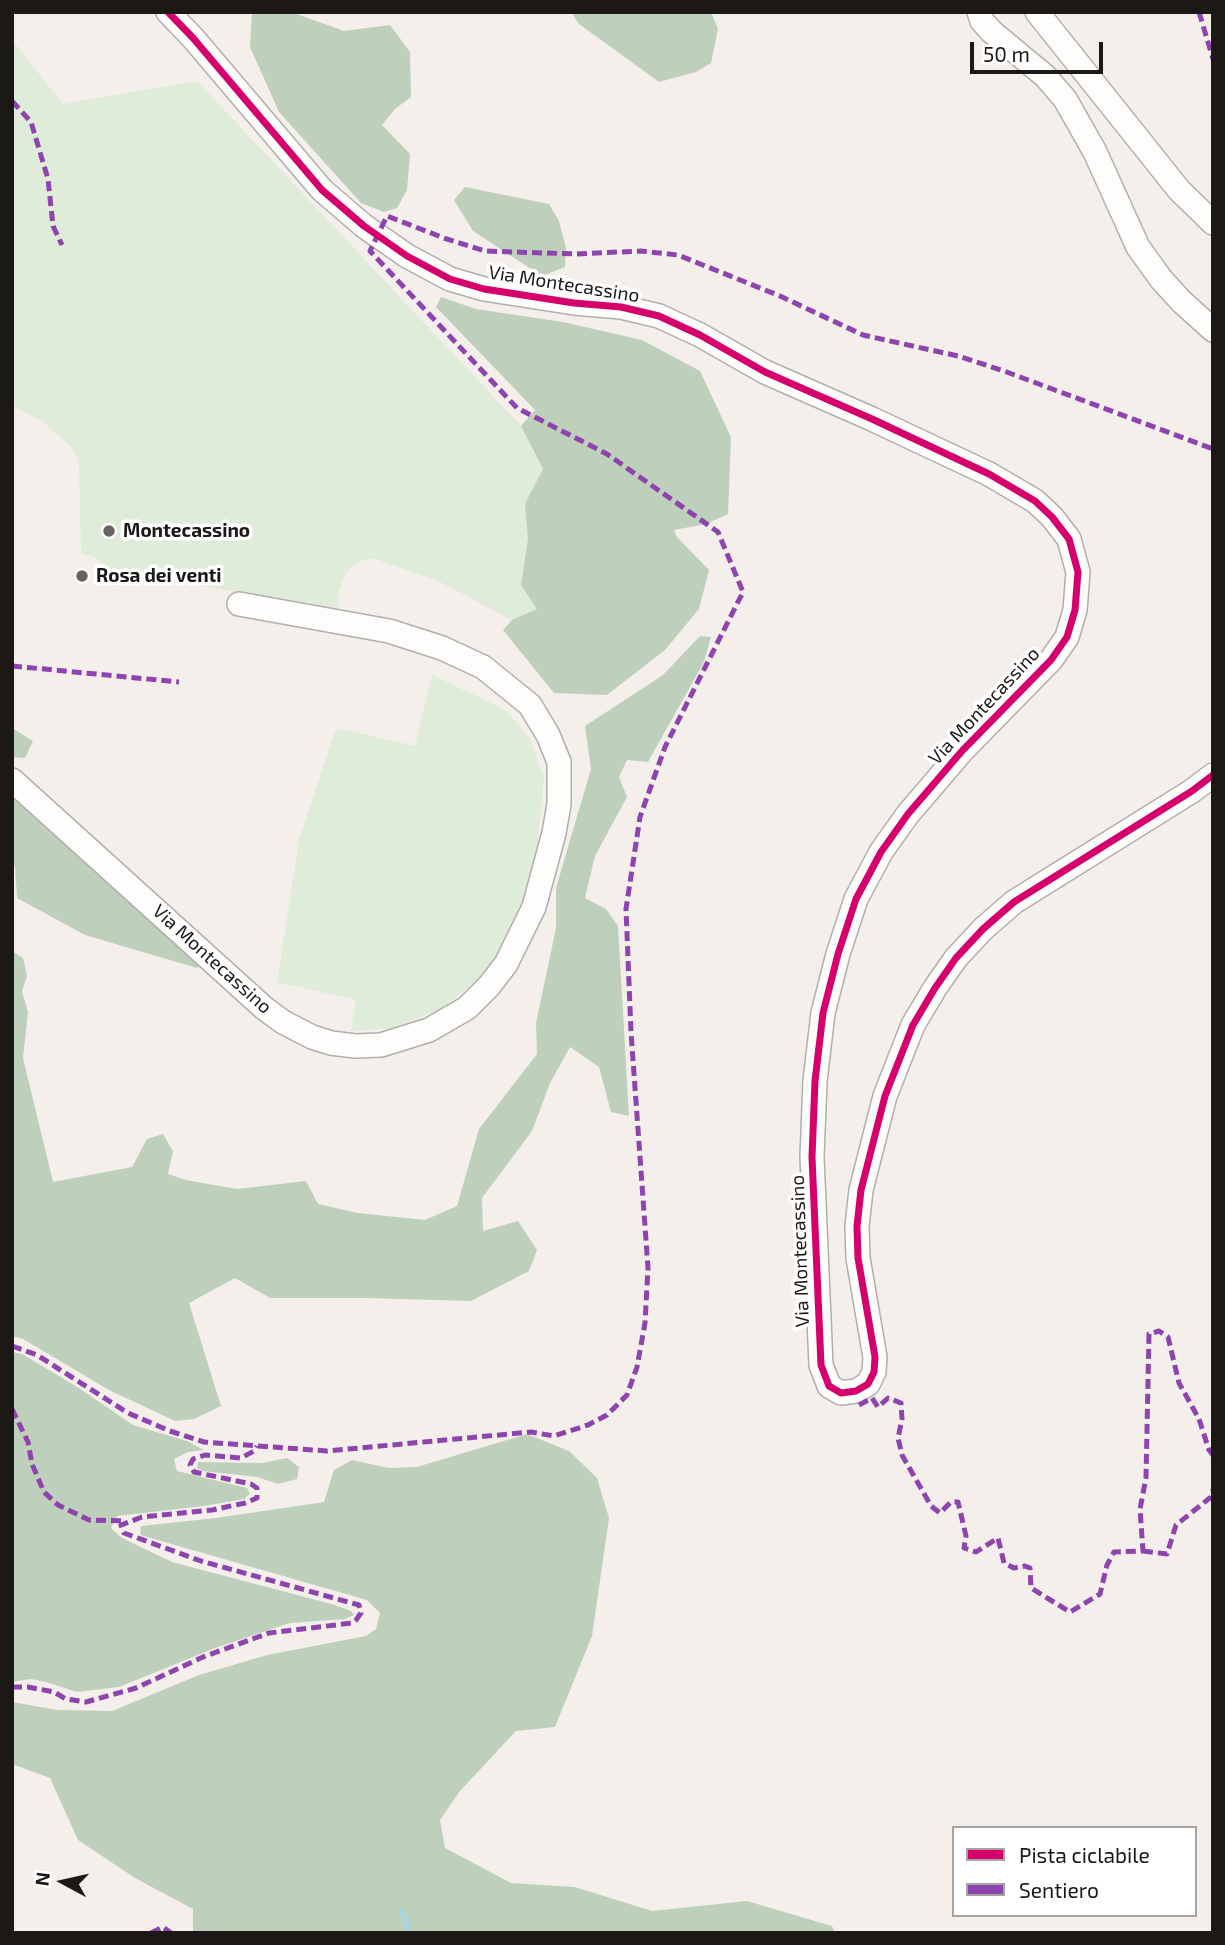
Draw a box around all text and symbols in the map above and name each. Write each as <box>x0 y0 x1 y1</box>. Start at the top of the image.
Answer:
scale bar <box>973 28 1106 72</box>
text: 50 m <box>983 41 1030 66</box>
street label: Via Montecassino <box>487 261 641 307</box>
place label: Montecassino <box>123 520 250 542</box>
marker: Montecassino <box>101 523 117 539</box>
place label: Rosa dei venti <box>96 565 222 587</box>
marker: Rosa dei venti <box>74 568 90 584</box>
street label: Via Montecassino <box>924 642 1044 770</box>
street label: Via Montecassino <box>148 900 276 1018</box>
street label: Via Montecassino <box>786 1174 814 1328</box>
legend <box>952 1826 1197 1917</box>
text: Pista ciclabile <box>1019 1842 1150 1867</box>
north arrow <box>28 1847 98 1917</box>
text: N <box>29 1871 54 1887</box>
text: Sentiero <box>1019 1877 1099 1902</box>

